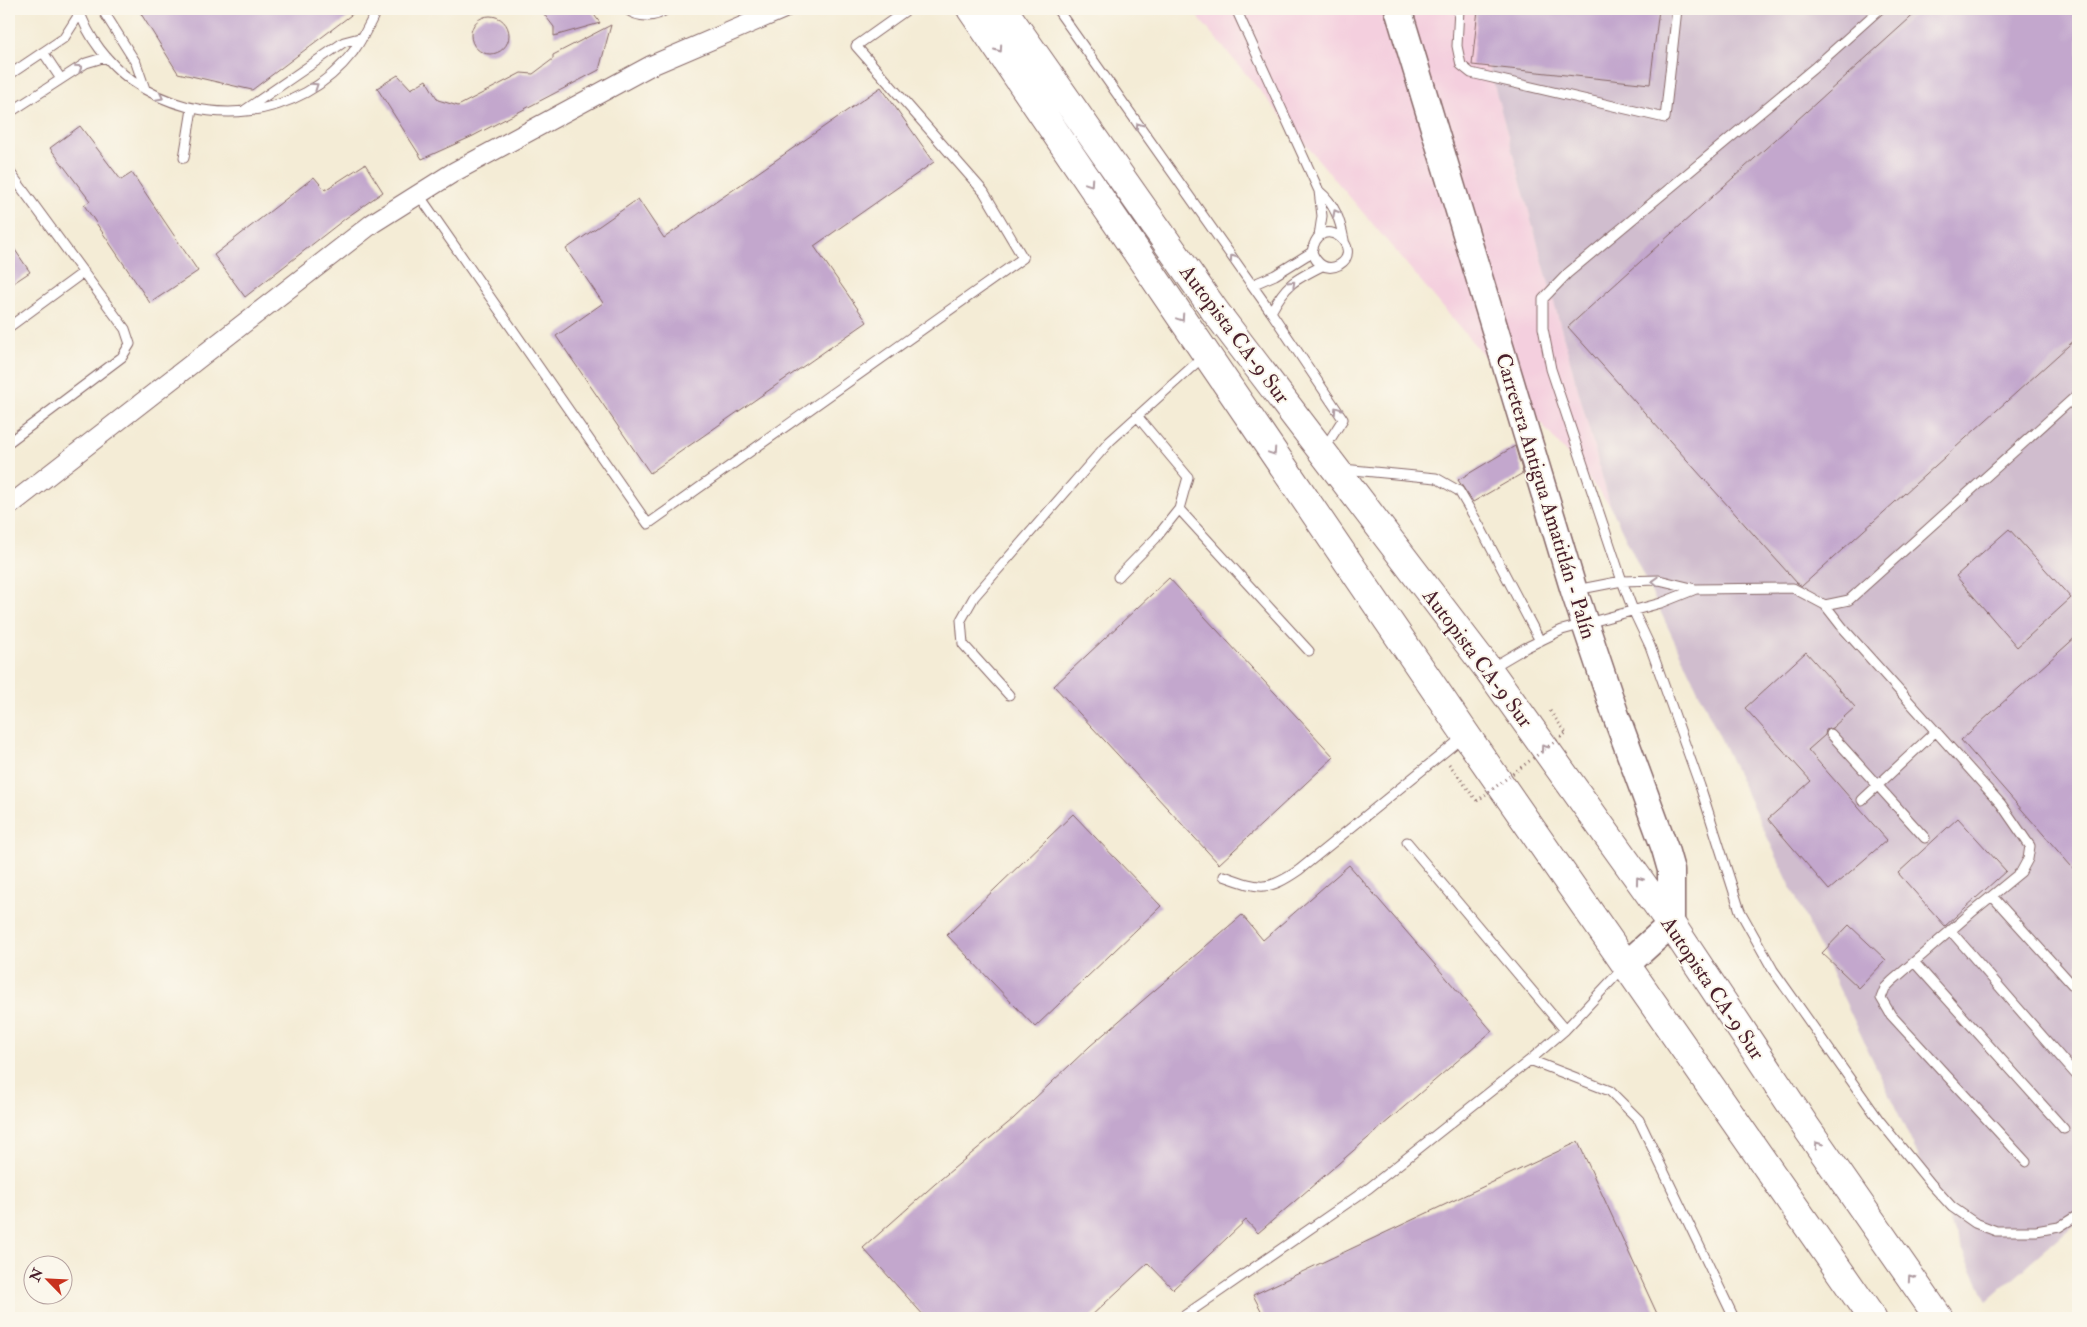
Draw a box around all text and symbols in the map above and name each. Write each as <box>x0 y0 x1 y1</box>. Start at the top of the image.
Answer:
one-way arrow <box>993 43 1002 53</box>
one-way arrow <box>74 64 83 74</box>
one-way arrow <box>309 83 318 92</box>
one-way arrow <box>155 91 164 101</box>
one-way arrow <box>1136 122 1145 132</box>
one-way arrow <box>1084 177 1093 187</box>
one-way arrow <box>1333 209 1343 218</box>
one-way arrow <box>1230 255 1239 264</box>
street label: Autopista CA-9 Sur <box>1173 259 1296 409</box>
one-way arrow <box>1286 281 1295 290</box>
one-way arrow <box>1175 312 1184 322</box>
street label: Carretera Antigua Amatitlán - Palín <box>1489 350 1602 643</box>
one-way arrow <box>1334 407 1343 416</box>
one-way arrow <box>1267 446 1276 456</box>
one-way arrow <box>1651 575 1659 586</box>
street label: Autopista CA-9 Sur <box>1416 583 1539 733</box>
one-way arrow <box>1541 744 1550 753</box>
one-way arrow <box>1636 876 1645 886</box>
street label: Autopista CA-9 Sur <box>1654 911 1771 1065</box>
one-way arrow <box>1815 1141 1824 1150</box>
north arrow <box>22 1254 72 1304</box>
text: N <box>26 1265 47 1285</box>
one-way arrow <box>1908 1274 1917 1284</box>

